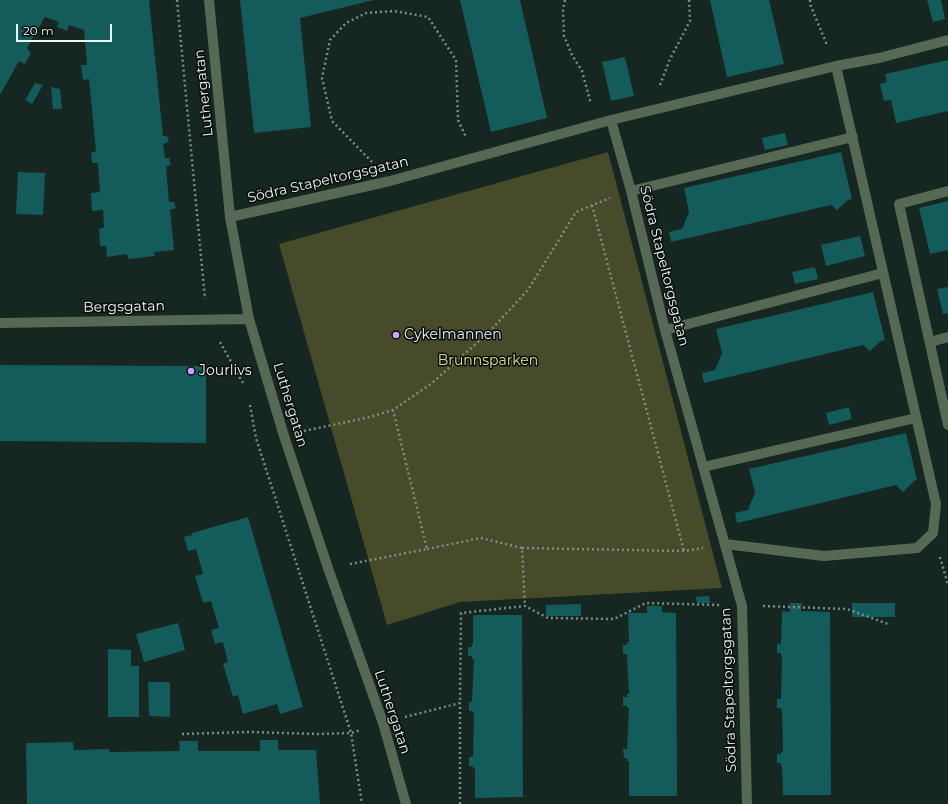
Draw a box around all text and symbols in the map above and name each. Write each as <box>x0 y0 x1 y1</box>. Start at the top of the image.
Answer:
scale bar <box>18 16 114 42</box>
text: 20 m <box>23 23 54 38</box>
street label: Luthergatan <box>191 49 217 137</box>
street label: Södra Stapeltorgsgatan <box>246 153 410 207</box>
street label: Södra Stapeltorgsgatan <box>636 184 692 348</box>
street label: Bergsgatan <box>83 298 165 316</box>
place label: Cykelmannen <box>404 327 502 343</box>
marker: Cykelmannen <box>391 330 401 340</box>
park label: Brunnsparken <box>438 353 538 369</box>
street label: Luthergatan <box>269 361 311 449</box>
place label: Jourlivs <box>199 363 252 379</box>
marker: Jourlivs <box>186 366 196 376</box>
street label: Södra Stapeltorgsgatan <box>718 607 740 773</box>
street label: Luthergatan <box>370 668 414 756</box>

